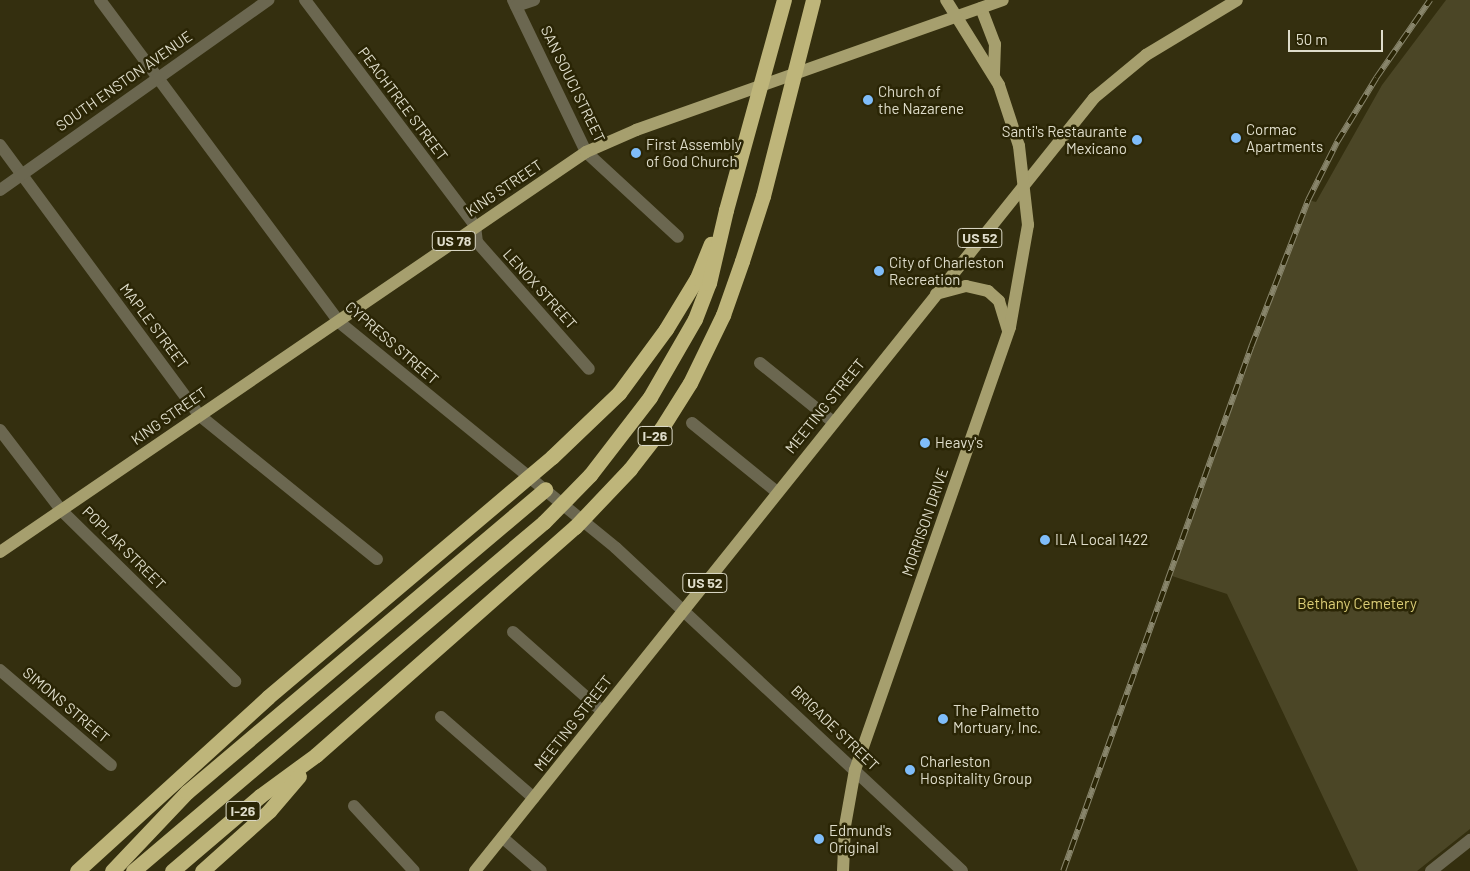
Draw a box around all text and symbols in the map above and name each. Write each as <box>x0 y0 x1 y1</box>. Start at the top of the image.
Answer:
scale bar <box>1290 20 1385 52</box>
street label: SAN SOUCI STREET <box>537 23 609 145</box>
street label: SOUTH ENSTON AVENUE <box>52 27 196 135</box>
text: 50 m <box>1296 30 1328 48</box>
street label: PEACHTREE STREET <box>354 44 452 164</box>
place label: Church of the Nazarene <box>878 82 964 117</box>
marker: Church of the Nazarene <box>862 94 874 106</box>
place label: Cormac Apartments <box>1246 120 1323 155</box>
place label: Santi's Restaurante Mexicano <box>1002 122 1127 157</box>
marker: Cormac Apartments <box>1230 132 1242 144</box>
marker: Santi's Restaurante Mexicano <box>1131 134 1143 146</box>
place label: First Assembly of God Church <box>646 135 742 170</box>
marker: First Assembly of God Church <box>630 147 642 159</box>
street label: KING STREET <box>462 156 546 220</box>
road number: US 52 <box>956 227 1004 250</box>
road number: US 78 <box>432 230 476 252</box>
street label: LENOX STREET <box>499 245 581 333</box>
place label: City of Charleston Recreation <box>889 253 1004 288</box>
marker: City of Charleston Recreation <box>873 265 885 277</box>
street label: MAPLE STREET <box>116 280 192 372</box>
street label: CYPRESS STREET <box>342 298 442 388</box>
street label: MEETING STREET <box>781 355 869 457</box>
street label: KING STREET <box>128 383 210 449</box>
road number: I-26 <box>638 424 672 448</box>
place label: Heavy's <box>935 434 983 452</box>
marker: Heavy's <box>919 437 931 449</box>
street label: MORRISON DRIVE <box>898 465 952 579</box>
street label: POPLAR STREET <box>79 503 169 593</box>
place label: ILA Local 1422 <box>1055 531 1148 549</box>
marker: ILA Local 1422 <box>1039 534 1051 546</box>
road number: US 52 <box>681 572 729 594</box>
park label: Bethany Cemetery <box>1297 595 1417 613</box>
street label: SIMONS STREET <box>19 664 113 746</box>
street label: MEETING STREET <box>530 672 616 774</box>
street label: BRIGADE STREET <box>787 682 883 774</box>
place label: The Palmetto Mortuary, Inc. <box>953 701 1041 736</box>
marker: The Palmetto Mortuary, Inc. <box>937 713 949 725</box>
place label: Charleston Hospitality Group <box>920 752 1032 787</box>
marker: Charleston Hospitality Group <box>904 764 916 776</box>
road number: I-26 <box>226 799 260 822</box>
place label: Edmund's Original <box>829 821 892 856</box>
marker: Edmund's Original <box>813 833 825 845</box>

